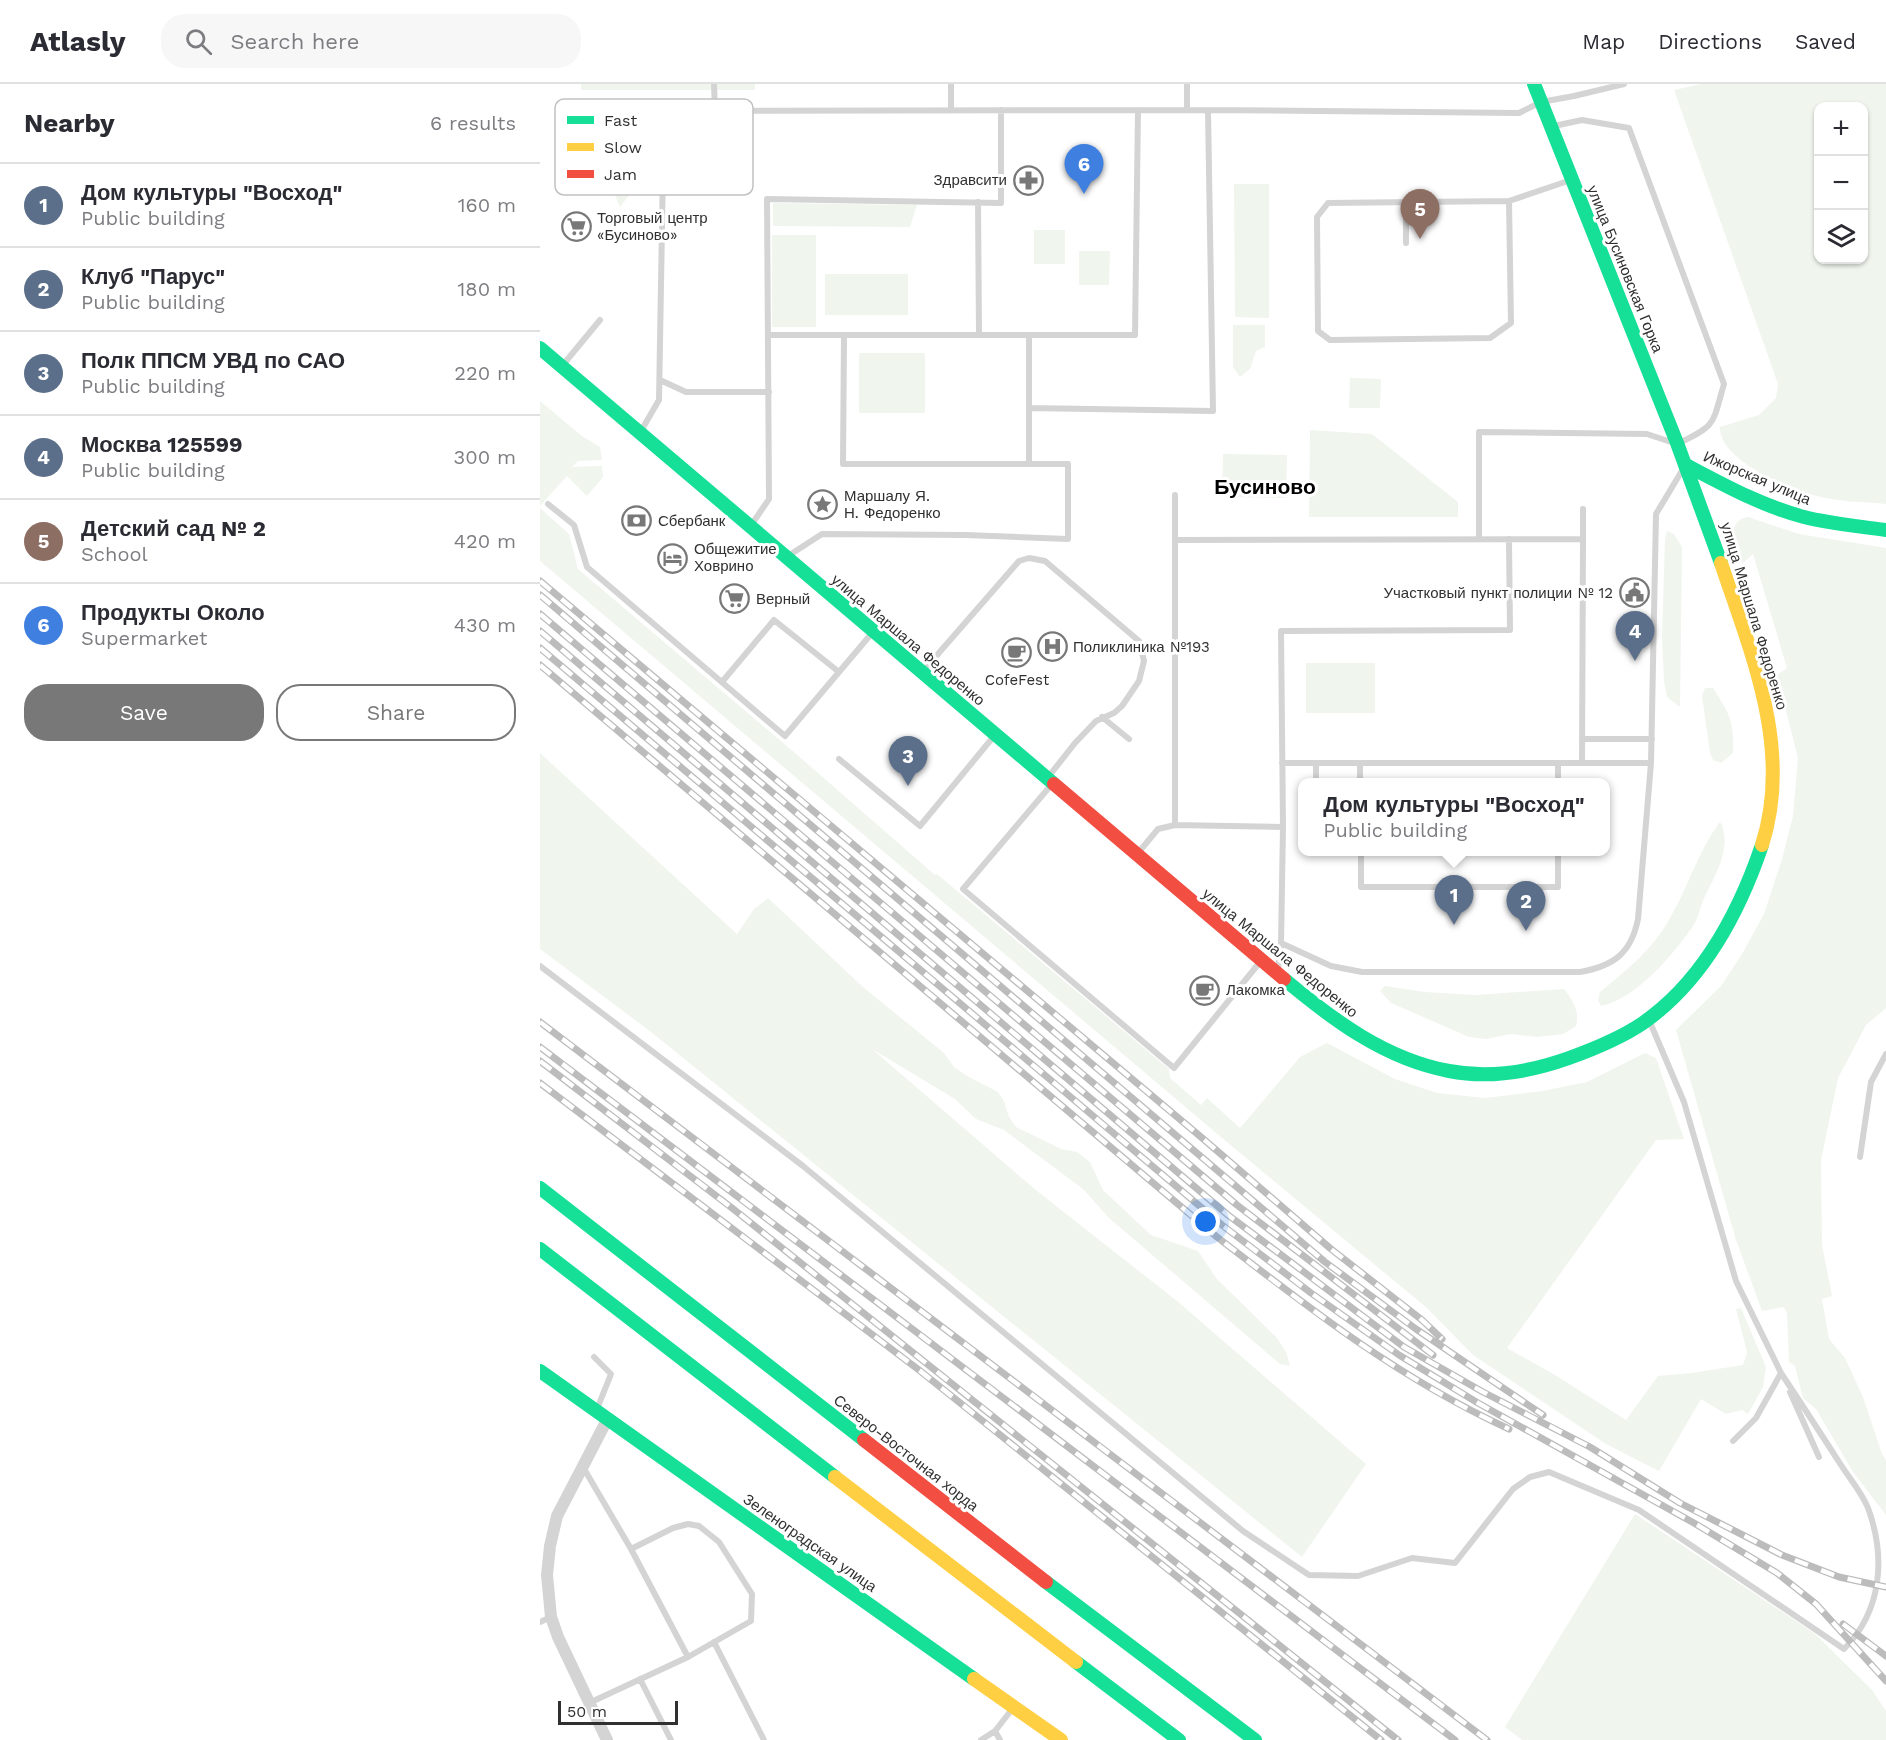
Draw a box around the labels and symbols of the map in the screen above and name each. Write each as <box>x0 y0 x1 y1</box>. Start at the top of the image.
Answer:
legend <box>555 99 753 195</box>
text: Fast <box>604 111 637 130</box>
text: Slow <box>604 138 642 157</box>
pin: 6 <box>1064 144 1104 194</box>
pharmacy icon: Здравсити <box>1012 164 1044 196</box>
text: Jam <box>604 165 637 184</box>
place label: Здравсити <box>934 171 1007 189</box>
street label: улица Бусиновская Горка <box>1583 183 1667 356</box>
pin: 5 <box>1400 190 1440 239</box>
place label: Торговый центр «Бусиново» <box>597 209 708 244</box>
supermarket icon: Торговый центр «Бусиново» <box>560 211 592 243</box>
street label: Ижорская улица <box>1701 447 1814 509</box>
district label: Бусиново <box>1214 474 1316 499</box>
place label: Маршалу Я. Н. Федоренко <box>844 487 941 522</box>
place icon: Маршалу Я. Н. Федоренко <box>807 489 839 521</box>
bank icon: Сбербанк <box>621 505 653 537</box>
place label: Сбербанк <box>658 512 726 530</box>
street label: улица Маршала Федоренко <box>1717 520 1791 712</box>
place label: Общежитие Ховрино <box>694 540 777 575</box>
hotel icon: Общежитие Ховрино <box>657 542 689 574</box>
street label: улица Маршала Федоренко <box>828 570 988 710</box>
public building icon: Участковый пункт полиции № 12 <box>1618 577 1650 609</box>
supermarket icon: Верный <box>719 583 751 615</box>
place label: Участковый пункт полиции № 12 <box>1383 584 1613 602</box>
place label: Верный <box>756 590 810 608</box>
pin: 4 <box>1616 612 1654 661</box>
hospital icon: Поликлиника №193 <box>1036 631 1068 663</box>
cafe icon: CofeFest <box>1001 637 1033 669</box>
place label: Поликлиника №193 <box>1073 638 1210 656</box>
place label: CofeFest <box>985 671 1050 689</box>
pin: 3 <box>888 736 928 786</box>
pin: 1 <box>1434 876 1474 925</box>
pin: 2 <box>1506 882 1546 931</box>
street label: улица Маршала Федоренко <box>1199 885 1361 1021</box>
cafe icon: Лакомка <box>1189 974 1221 1006</box>
place label: Лакомка <box>1226 981 1285 999</box>
your location <box>1191 1207 1220 1236</box>
street label: Северо-Восточная хорда <box>830 1391 982 1515</box>
street label: Зеленоградская улица <box>740 1490 881 1596</box>
scale bar <box>558 1698 678 1726</box>

